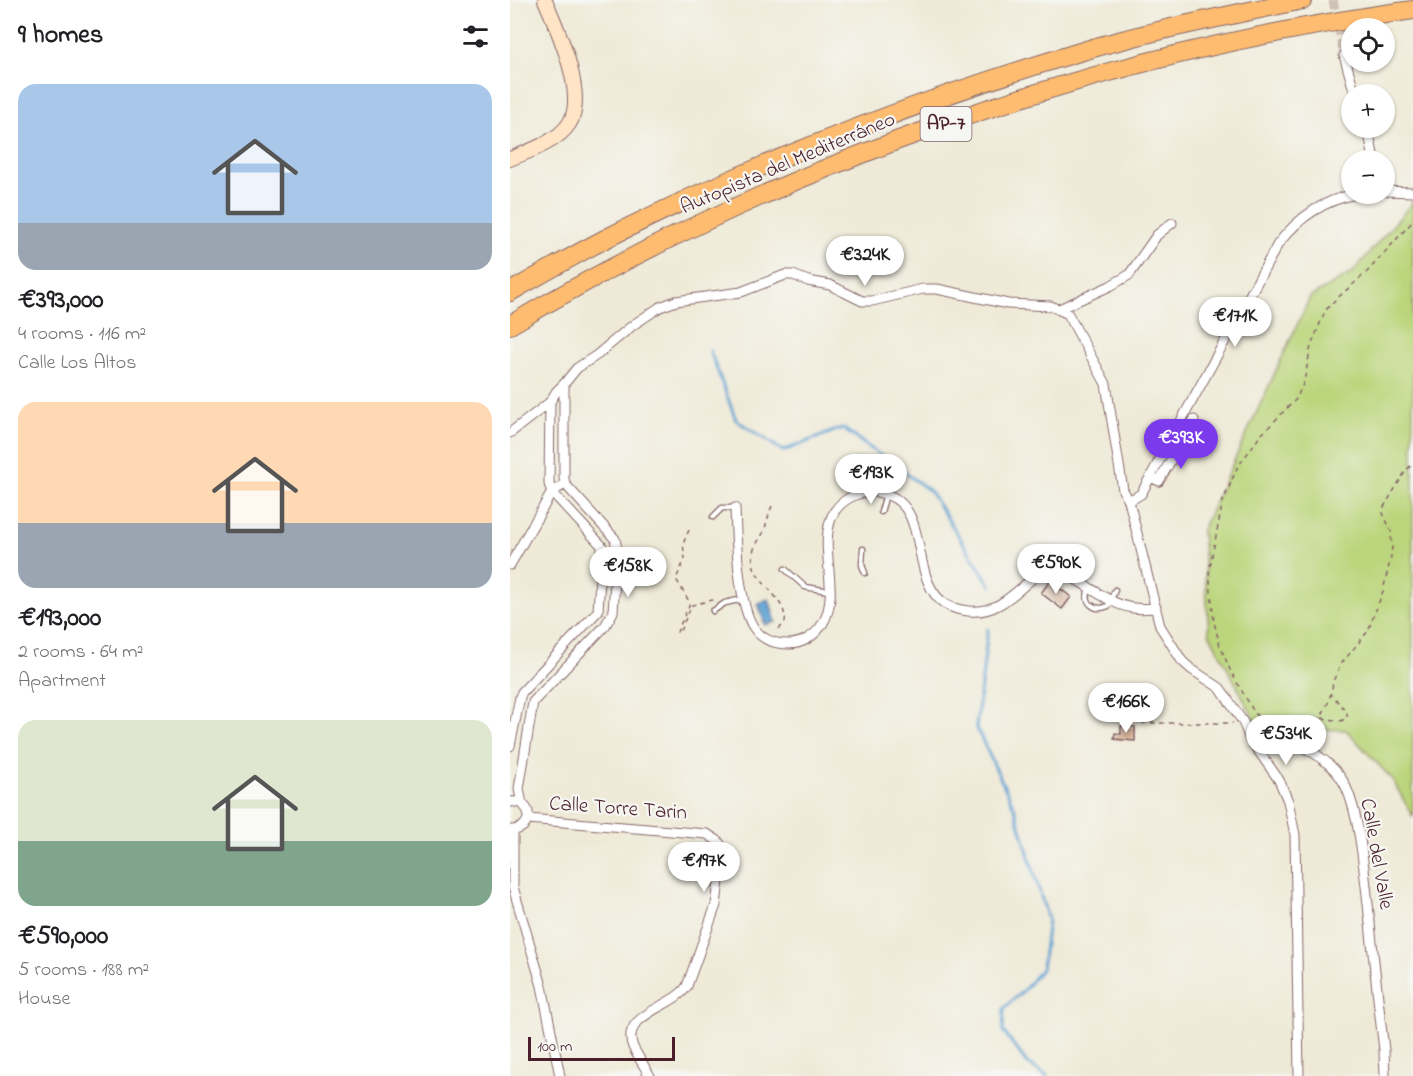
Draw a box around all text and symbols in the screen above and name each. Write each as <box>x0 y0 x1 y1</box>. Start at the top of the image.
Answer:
text: 9 homes <box>18 17 103 55</box>
map controls <box>1341 18 1395 204</box>
button: locate <box>1341 18 1395 72</box>
icon: filters <box>459 20 492 53</box>
button: + <box>1341 84 1395 138</box>
street label: Autopista del Mediterráneo <box>676 105 900 223</box>
road number: AP-7 <box>920 107 972 141</box>
icon: home <box>201 123 309 231</box>
button: − <box>1341 150 1395 204</box>
pin: €324K <box>823 236 907 287</box>
text: €324K <box>840 241 890 270</box>
text: €393,000 <box>18 282 104 320</box>
pin: €171K <box>1193 297 1277 348</box>
text: €171K <box>1213 302 1257 331</box>
text: 4 rooms · 116 m² <box>18 320 146 349</box>
text: Calle Los Altos <box>18 349 136 378</box>
pin: €393K <box>1139 419 1223 470</box>
text: €393K <box>1158 424 1204 453</box>
icon: home <box>201 441 309 549</box>
pin: €193K <box>829 454 913 505</box>
text: €193K <box>849 459 893 488</box>
pin: €590K <box>1014 544 1098 595</box>
pin: €158K <box>586 547 670 598</box>
text: €590K <box>1031 549 1081 578</box>
text: €158K <box>604 552 652 581</box>
text: €193,000 <box>18 600 101 638</box>
text: 2 rooms · 64 m² <box>18 638 143 667</box>
text: Apartment <box>18 667 106 696</box>
pin: €166K <box>1084 683 1168 734</box>
text: €166K <box>1102 688 1150 717</box>
pin: €534K <box>1244 715 1328 766</box>
text: €534K <box>1260 720 1312 749</box>
icon: home <box>201 759 309 867</box>
street label: Calle Torre Tarin <box>548 789 688 829</box>
street label: Calle del Valle <box>1351 796 1401 912</box>
pin: €197K <box>662 842 746 893</box>
text: €197K <box>682 847 726 876</box>
text: €590,000 <box>18 918 108 956</box>
text: 5 rooms · 188 m² <box>18 956 149 985</box>
text: House <box>18 985 71 1014</box>
scale bar <box>528 1034 675 1062</box>
text: 100 m <box>537 1035 572 1059</box>

